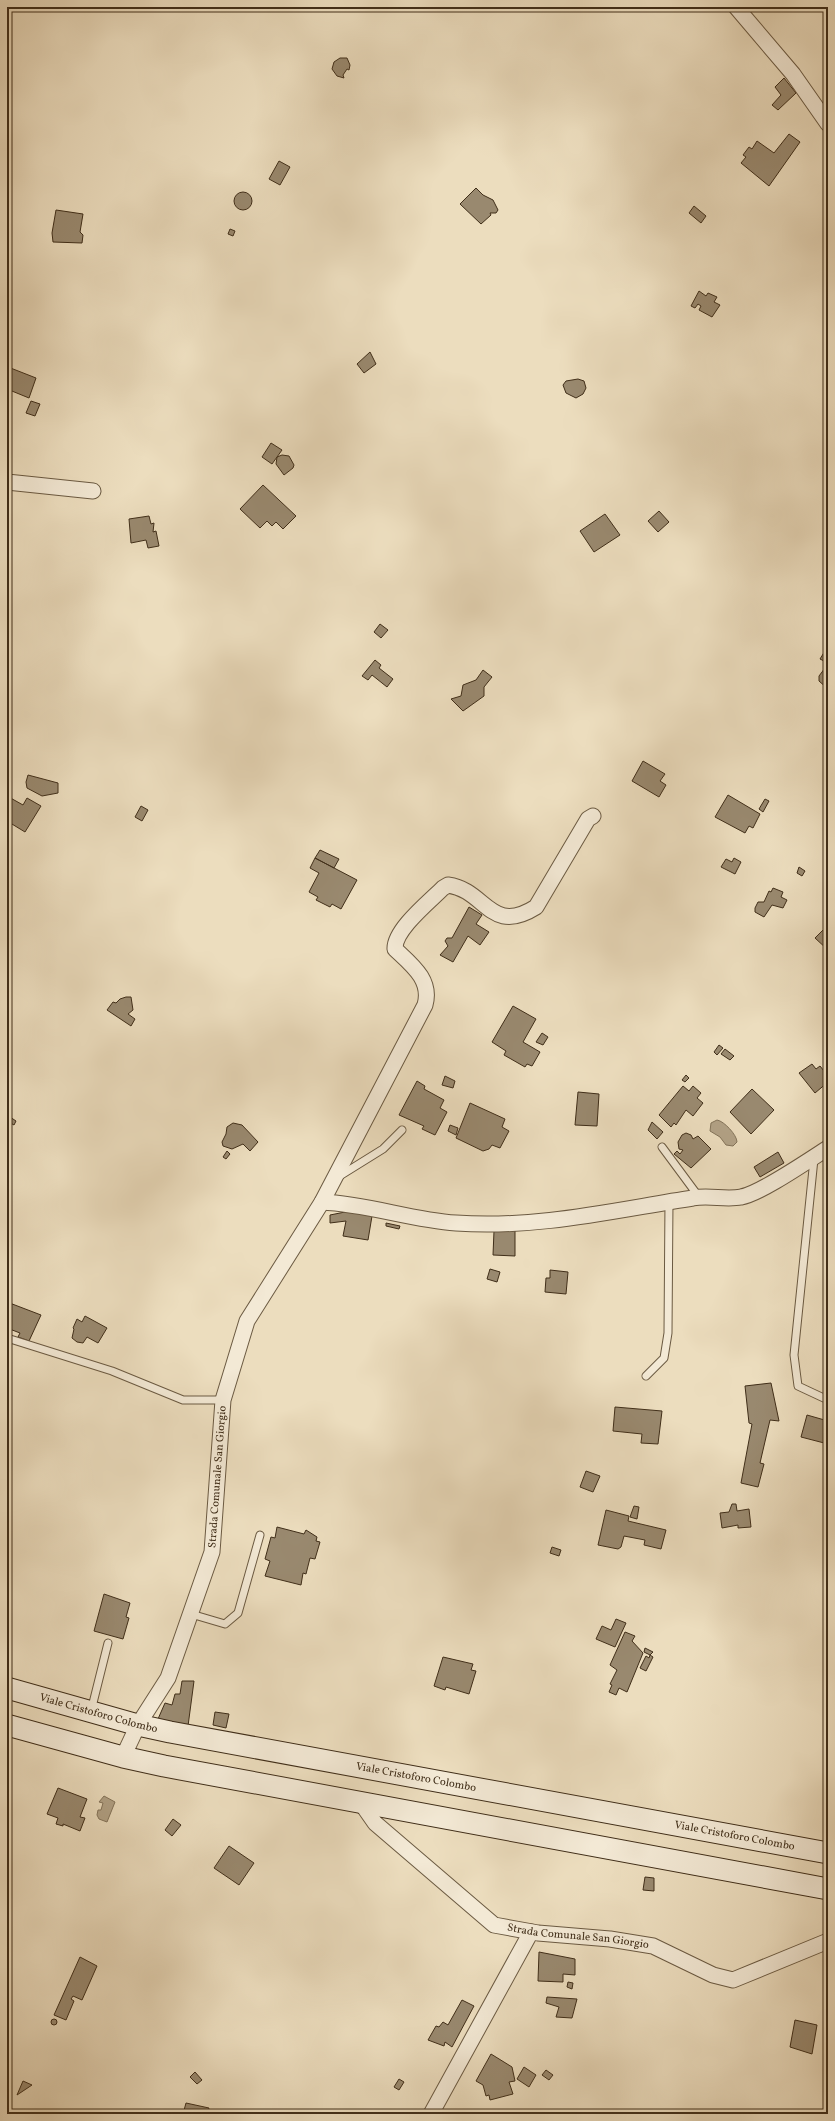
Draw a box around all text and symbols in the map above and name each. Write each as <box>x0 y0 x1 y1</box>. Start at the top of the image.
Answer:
street label: Strada Comunale San Giorgio <box>205 1405 230 1548</box>
street label: Viale Cristoforo Colombo <box>38 1690 159 1737</box>
street label: Viale Cristoforo Colombo <box>355 1759 477 1796</box>
street label: Viale Cristoforo Colombo <box>673 1817 796 1854</box>
street label: Strada Comunale San Giorgio <box>506 1920 650 1953</box>

